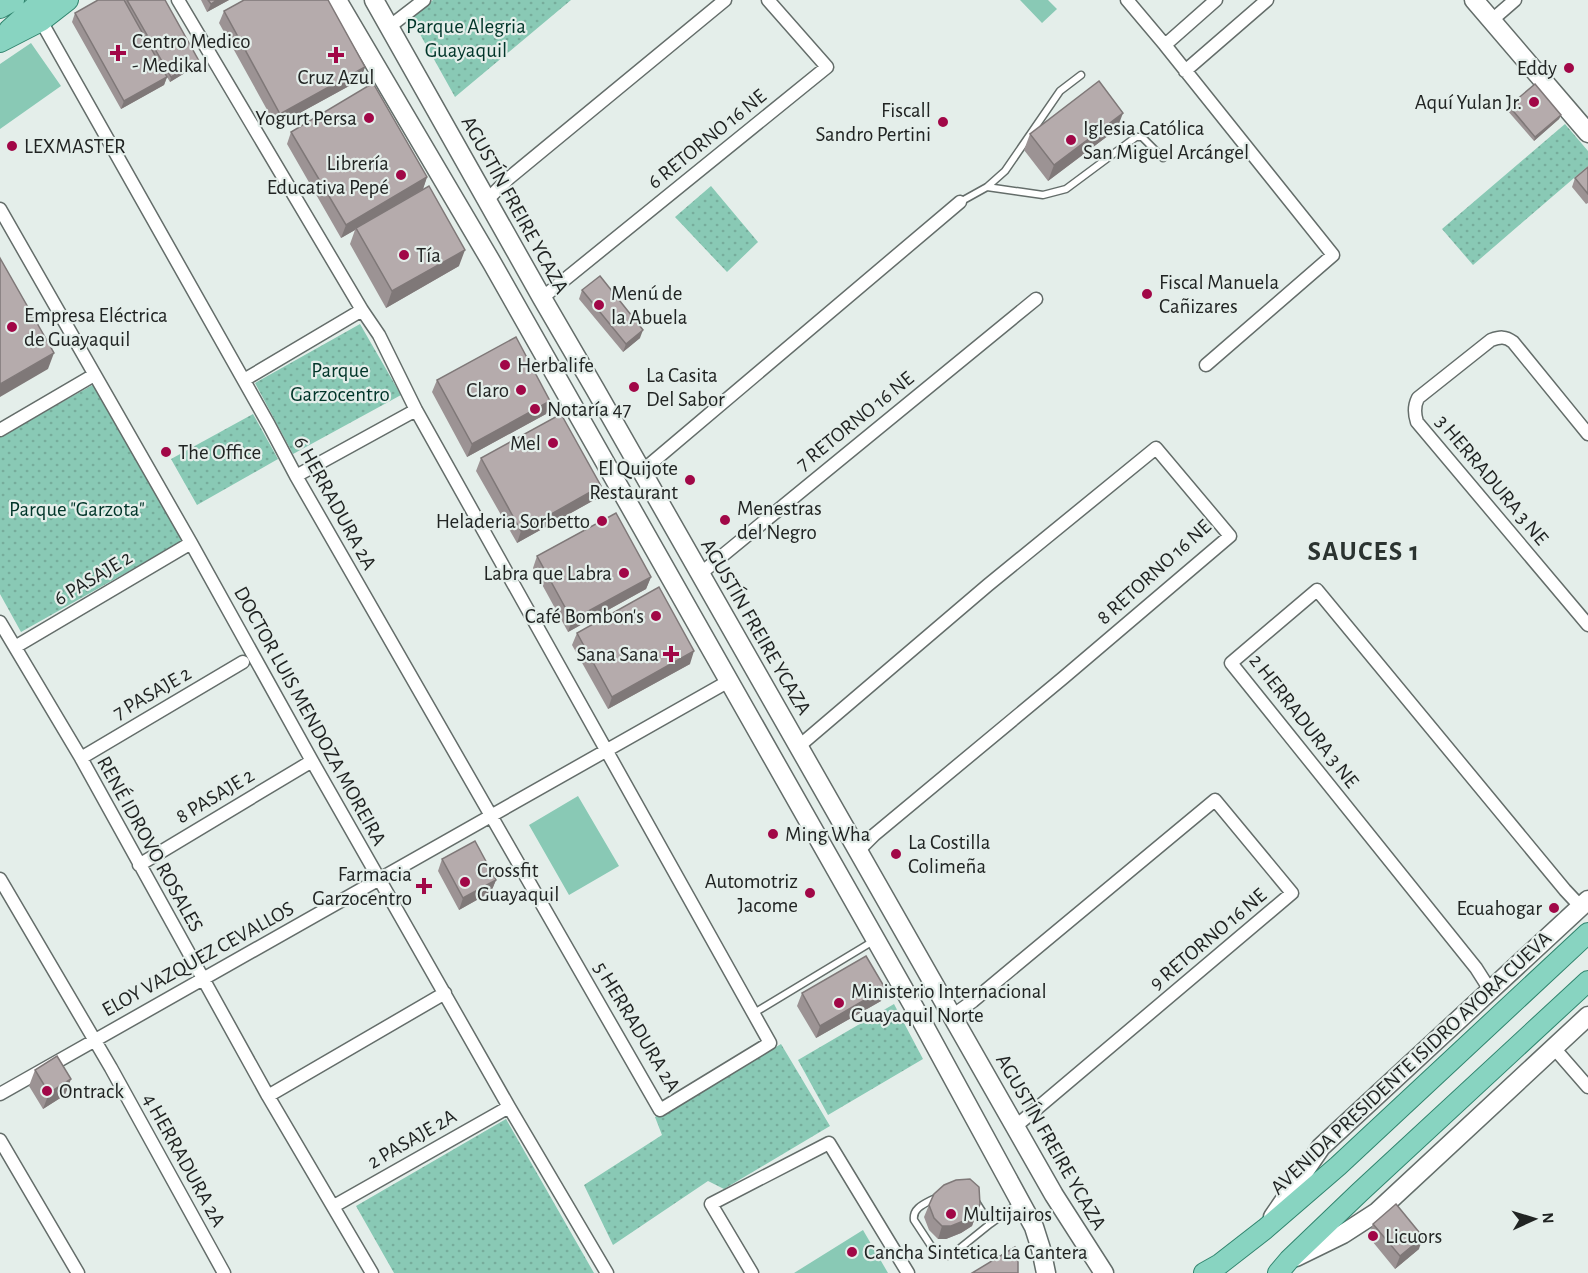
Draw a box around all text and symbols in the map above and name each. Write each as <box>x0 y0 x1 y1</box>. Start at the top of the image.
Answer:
park label: Parque Alegria Guayaquil <box>406 16 526 61</box>
place label: Centro Medico - Medikal <box>132 31 250 76</box>
marker: Centro Medico - Medikal <box>109 44 127 62</box>
marker: Cruz Azul <box>329 48 343 62</box>
place label: Eddy <box>1517 58 1557 79</box>
marker: Eddy <box>1562 61 1576 75</box>
place label: Cruz Azul <box>298 67 374 88</box>
street label: 6 RETORNO 16 NE <box>644 85 770 193</box>
place label: Aquí Yulan Jr. <box>1415 92 1522 113</box>
marker: Aquí Yulan Jr. <box>1527 95 1541 109</box>
place label: Fiscall Sandro Pertini <box>816 100 931 145</box>
place label: Yogurt Persa <box>255 108 357 129</box>
marker: Yogurt Persa <box>362 111 376 125</box>
street label: AGUSTÍN FREIRE YCAZA <box>458 112 574 297</box>
marker: Fiscall Sandro Pertini <box>936 115 950 129</box>
place label: Iglesia Católica San Miguel Arcángel <box>1083 118 1249 163</box>
marker: Iglesia Católica San Miguel Arcángel <box>1064 133 1078 147</box>
place label: LEXMASTER <box>24 136 126 157</box>
marker: LEXMASTER <box>5 139 19 153</box>
place label: Librería Educativa Pepé <box>267 153 389 198</box>
marker: Librería Educativa Pepé <box>394 168 408 182</box>
place label: Tía <box>416 245 441 266</box>
marker: Tía <box>397 248 411 262</box>
place label: Fiscal Manuela Cañizares <box>1159 272 1279 317</box>
place label: Menú de la Abuela <box>611 283 688 328</box>
marker: Fiscal Manuela Cañizares <box>1140 287 1154 301</box>
marker: Menú de la Abuela <box>592 298 606 312</box>
place label: Empresa Eléctrica de Guayaquil <box>24 305 168 350</box>
marker: Empresa Eléctrica de Guayaquil <box>5 320 19 334</box>
place label: Herbalife <box>517 355 594 376</box>
marker: Herbalife <box>498 358 512 372</box>
park label: Parque Garzocentro <box>290 360 390 405</box>
place label: La Casita Del Sabor <box>646 365 725 410</box>
street label: 7 RETORNO 16 NE <box>792 367 918 475</box>
place label: Claro <box>466 380 509 401</box>
marker: La Casita Del Sabor <box>627 380 641 394</box>
marker: Claro <box>514 383 528 397</box>
place label: Notaría 47 <box>547 399 632 420</box>
marker: Notaría 47 <box>528 402 542 416</box>
street label: 3 HERRADURA 3 NE <box>1432 411 1552 549</box>
street label: 6 HERRADURA 2A <box>290 433 380 573</box>
place label: Mel <box>510 433 541 454</box>
marker: Mel <box>546 436 560 450</box>
place label: The Office <box>178 442 261 463</box>
marker: The Office <box>159 445 173 459</box>
place label: El Quijote Restaurant <box>589 458 678 503</box>
marker: El Quijote Restaurant <box>683 473 697 487</box>
place label: Menestras del Negro <box>737 498 822 543</box>
park label: Parque "Garzota" <box>9 499 145 520</box>
place label: Heladeria Sorbetto <box>436 511 590 532</box>
marker: Menestras del Negro <box>718 513 732 527</box>
marker: Heladeria Sorbetto <box>595 514 609 528</box>
street label: 8 RETORNO 16 NE <box>1093 516 1215 628</box>
street label: AGUSTÍN FREIRE YCAZA <box>697 534 817 719</box>
district label: SAUCES 1 <box>1307 538 1421 565</box>
street label: 6 PASAJE 2 <box>50 547 136 609</box>
place label: Labra que Labra <box>483 563 612 584</box>
marker: Labra que Labra <box>617 566 631 580</box>
street label: DOCTOR LUIS MENDOZA MOREIRA <box>230 583 390 849</box>
place label: Café Bombon's <box>525 606 644 627</box>
marker: Café Bombon's <box>649 609 663 623</box>
place label: Sana Sana <box>576 644 659 665</box>
marker: Sana Sana <box>664 647 678 661</box>
street label: 2 HERRADURA 3 NE <box>1245 650 1363 792</box>
street label: 7 PASAJE 2 <box>110 662 194 724</box>
street label: RENÉ IDROVO ROSALES <box>93 752 209 935</box>
street label: 8 PASAJE 2 <box>172 765 258 827</box>
place label: Ming Wha <box>785 824 871 845</box>
marker: Ming Wha <box>766 827 780 841</box>
place label: La Costilla Colimeña <box>908 832 991 877</box>
marker: La Costilla Colimeña <box>889 847 903 861</box>
place label: Crossfit Guayaquil <box>477 860 559 905</box>
place label: Farmacia Garzocentro <box>312 864 412 909</box>
place label: Automotriz Jacome <box>705 871 798 916</box>
marker: Crossfit Guayaquil <box>458 875 472 889</box>
marker: Farmacia Garzocentro <box>417 879 431 893</box>
street label: 9 RETORNO 16 NE <box>1146 884 1270 994</box>
marker: Automotriz Jacome <box>803 886 817 900</box>
street label: ELOY VAZQUEZ CEVALLOS <box>99 897 297 1020</box>
place label: Ecuahogar <box>1456 898 1542 919</box>
marker: Ecuahogar <box>1547 901 1561 915</box>
street label: AVENIDA PRESIDENTE ISIDRO AYORA CUEVA <box>1267 927 1555 1199</box>
street label: 5 HERRADURA 2A <box>590 958 684 1096</box>
place label: Ministerio Internacional Guayaquil Norte <box>851 981 1047 1026</box>
marker: Ministerio Internacional Guayaquil Norte <box>832 996 846 1010</box>
street label: AGUSTÍN FREIRE YCAZA <box>992 1049 1112 1234</box>
place label: Ontrack <box>59 1081 124 1102</box>
marker: Ontrack <box>40 1084 54 1098</box>
street label: 4 HERRADURA 2A <box>139 1090 229 1230</box>
street label: 2 PASAJE 2A <box>364 1105 460 1173</box>
north arrow <box>1504 1189 1564 1249</box>
place label: Multijairos <box>963 1204 1052 1225</box>
marker: Multijairos <box>944 1207 958 1221</box>
text: N <box>1540 1212 1556 1224</box>
place label: Licuors <box>1385 1226 1442 1247</box>
marker: Licuors <box>1366 1229 1380 1243</box>
place label: Cancha Sintetica La Cantera <box>864 1242 1088 1263</box>
marker: Cancha Sintetica La Cantera <box>845 1245 859 1259</box>

